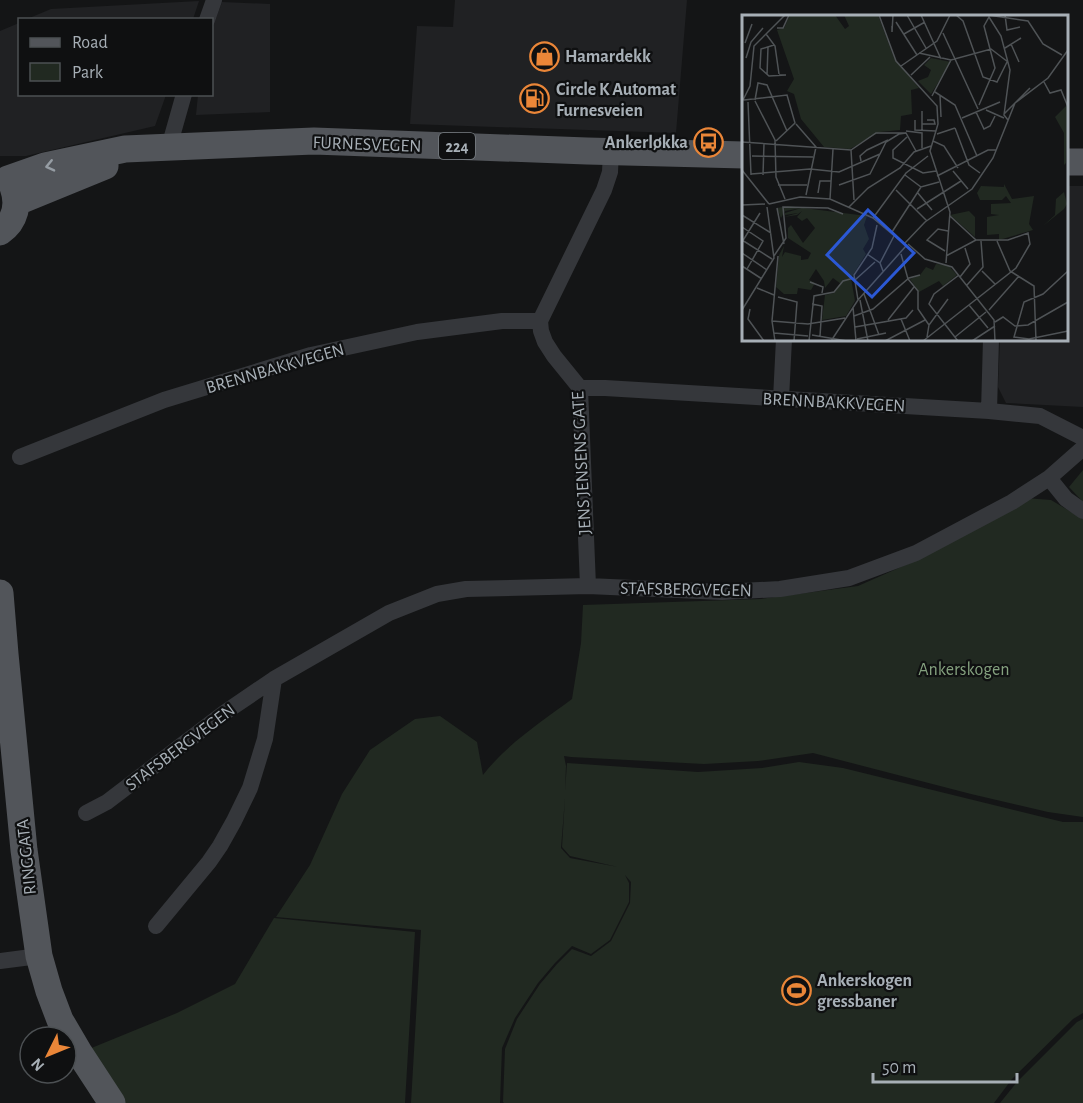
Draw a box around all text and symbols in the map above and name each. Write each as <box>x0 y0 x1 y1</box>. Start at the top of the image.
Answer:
inset map <box>742 15 1068 340</box>
legend <box>18 18 213 96</box>
text: Road <box>72 34 108 52</box>
shop icon: Hamardekk <box>528 40 560 72</box>
place label: Hamardekk <box>565 48 651 66</box>
text: Park <box>72 64 104 82</box>
place label: Circle K Automat Furnesveien <box>556 81 676 120</box>
fuel station icon: Circle K Automat Furnesveien <box>519 83 551 115</box>
bus stop icon: Ankerløkka <box>693 126 725 158</box>
road number: 224 <box>439 133 475 159</box>
street label: FURNESVEGEN <box>312 134 422 156</box>
place label: Ankerløkka <box>605 134 688 152</box>
one-way arrow <box>45 158 55 171</box>
street label: BRENNBAKKVEGEN <box>204 341 346 397</box>
street label: BRENNBAKKVEGEN <box>762 390 906 416</box>
street label: JENS JENSENS GATE <box>569 391 595 535</box>
street label: STAFSBERGVEGEN <box>620 580 752 600</box>
park label: Ankerskogen <box>918 661 1010 679</box>
street label: STAFSBERGVEGEN <box>122 701 239 795</box>
street label: RINGGATA <box>14 818 40 896</box>
place label: Ankerskogen gressbaner <box>817 972 912 1011</box>
sports icon: Ankerskogen gressbaner <box>780 974 812 1006</box>
north arrow <box>18 1025 78 1085</box>
scale bar <box>873 1046 1017 1084</box>
text: N <box>28 1055 47 1074</box>
text: 50 m <box>882 1059 916 1077</box>

